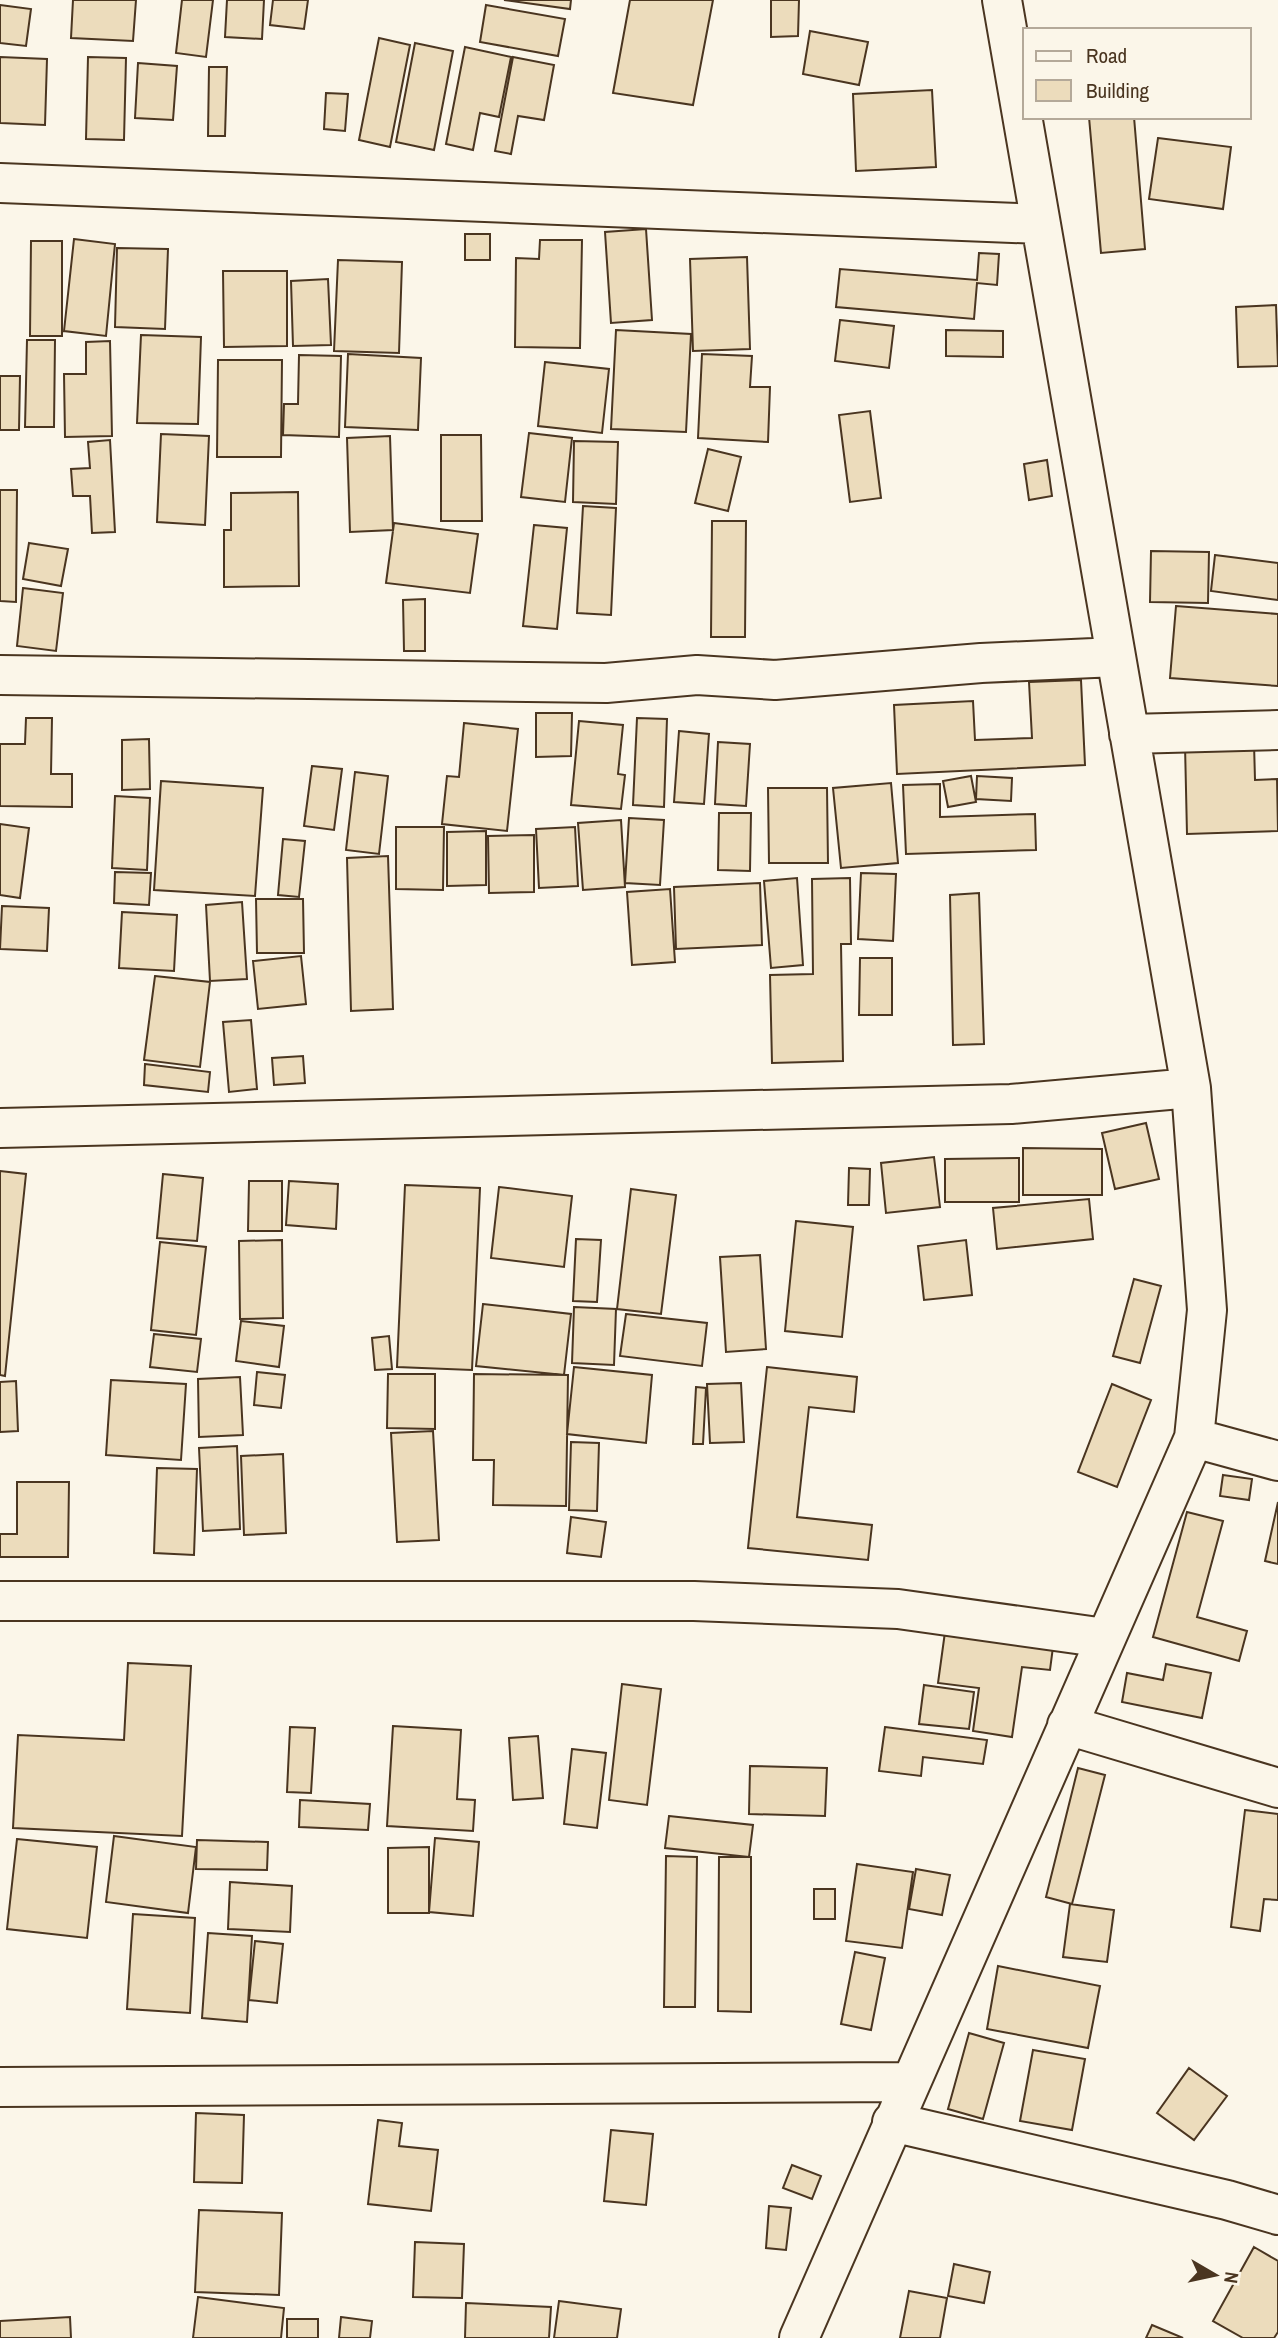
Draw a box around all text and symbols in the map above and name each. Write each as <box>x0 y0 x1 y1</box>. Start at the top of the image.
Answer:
legend <box>1023 28 1250 119</box>
text: Road <box>1086 41 1127 70</box>
text: Building <box>1086 76 1150 105</box>
north arrow <box>1180 2240 1250 2310</box>
text: N <box>1218 2270 1246 2285</box>

